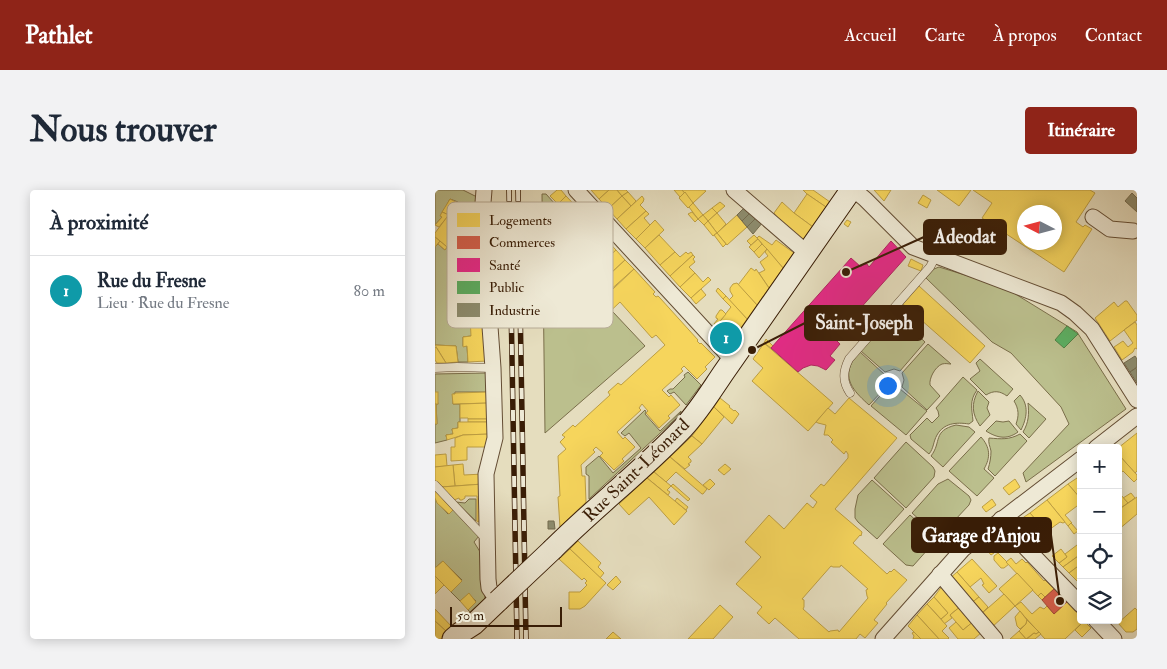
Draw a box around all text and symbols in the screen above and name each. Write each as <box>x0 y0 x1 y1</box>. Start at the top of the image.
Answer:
text: Pathlet <box>25 20 93 51</box>
text: Accueil <box>844 24 897 47</box>
text: Carte <box>925 24 965 47</box>
text: À propos <box>993 24 1057 47</box>
text: Contact <box>1085 24 1142 47</box>
button: Itinéraire <box>1025 107 1137 154</box>
text: Nous trouver <box>30 108 217 152</box>
legend <box>447 202 613 328</box>
north arrow <box>1017 205 1062 250</box>
text: À proximité <box>50 209 148 236</box>
text: Logements <box>489 212 552 229</box>
callout: Adeodat <box>924 220 1006 254</box>
text: Adeodat <box>933 225 997 249</box>
text: Commerces <box>489 234 555 251</box>
text: Santé <box>489 257 520 274</box>
text: Rue du Fresne <box>97 269 206 293</box>
text: Public <box>489 279 524 296</box>
text: 1 <box>63 281 69 301</box>
text: 80 m <box>354 281 385 301</box>
text: Lieu · Rue du Fresne <box>97 293 229 313</box>
text: Industrie <box>489 302 540 319</box>
callout: Saint-Joseph <box>805 306 923 340</box>
text: Saint-Joseph <box>815 311 913 336</box>
pin: 1 <box>710 319 742 357</box>
your location <box>875 373 901 399</box>
street label: Rue Saint-Léonard <box>578 414 695 527</box>
map controls <box>1077 444 1122 624</box>
button: + <box>1077 444 1122 489</box>
button: − <box>1077 489 1122 534</box>
callout: Garage d'Anjou <box>912 518 1051 552</box>
text: Garage d'Anjou <box>922 524 1040 549</box>
button: locate <box>1077 534 1122 579</box>
button: layers <box>1077 579 1122 624</box>
scale bar <box>450 604 563 627</box>
text: 50 m <box>457 607 484 624</box>

